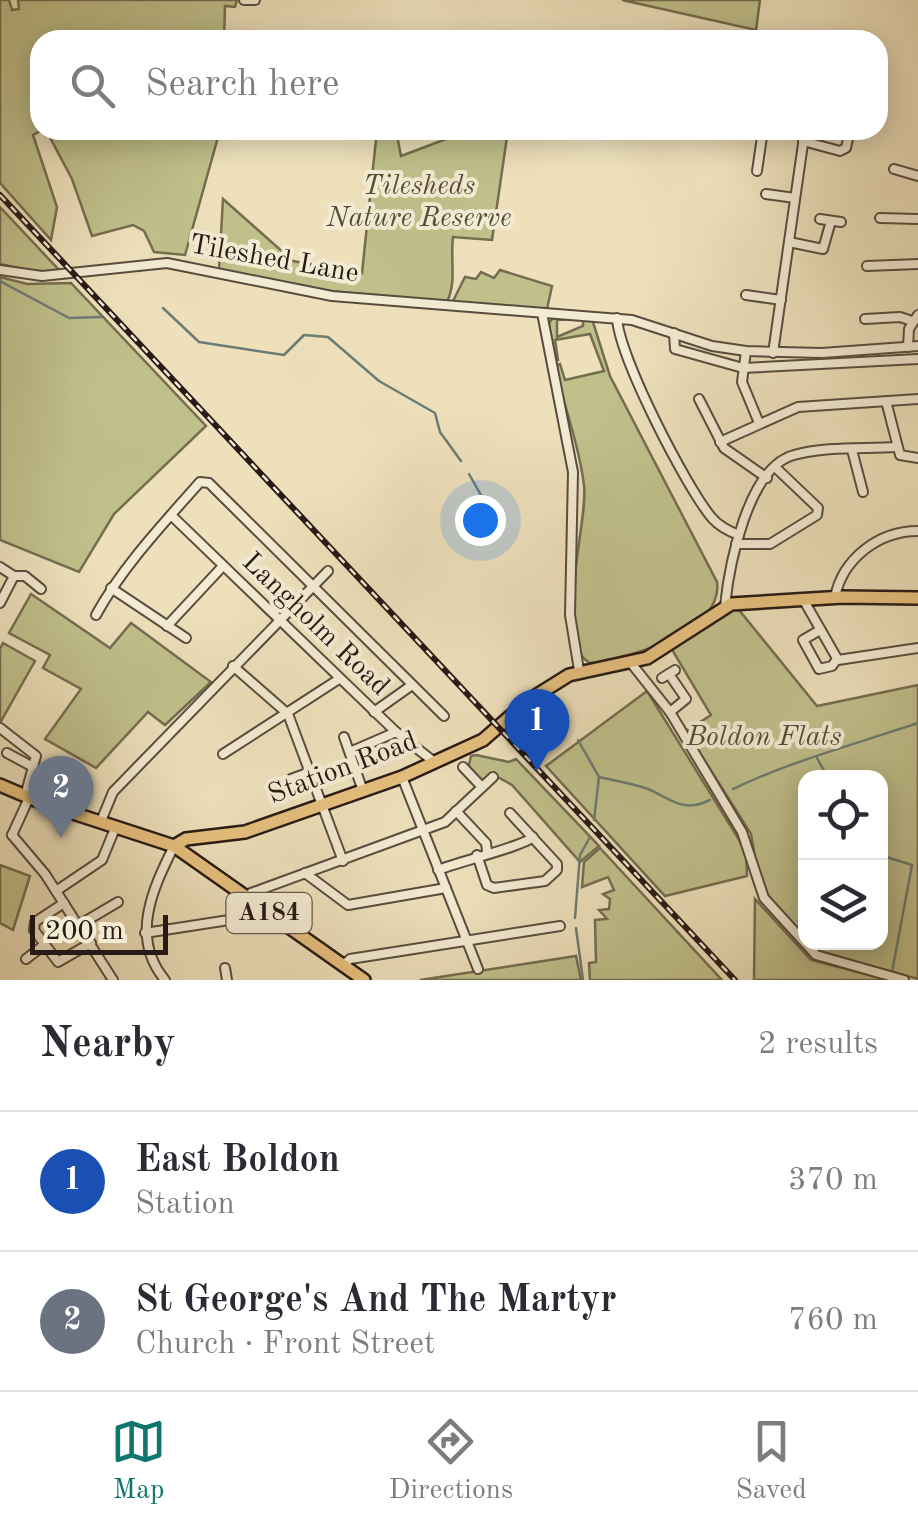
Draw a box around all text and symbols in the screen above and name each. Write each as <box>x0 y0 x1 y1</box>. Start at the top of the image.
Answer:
search box <box>30 30 888 140</box>
icon: search <box>65 58 120 113</box>
text: Search here <box>145 66 340 104</box>
park label: Tilesheds Nature Reserve <box>325 173 512 233</box>
street label: Tileshed Lane <box>187 231 361 289</box>
your location <box>455 495 506 546</box>
street label: Langholm Road <box>236 548 394 702</box>
pin: 1 <box>504 688 570 771</box>
park label: Boldon Flats <box>686 724 842 752</box>
street label: Station Road <box>264 728 422 810</box>
pin: 2 <box>28 756 94 838</box>
map controls <box>798 770 888 950</box>
button: locate <box>798 770 888 860</box>
button: layers <box>798 860 888 950</box>
road number: A184 <box>226 893 312 933</box>
scale bar <box>30 910 168 954</box>
text: 200 m <box>45 918 124 946</box>
text: Nearby <box>40 1024 176 1066</box>
text: 2 results <box>758 1029 878 1061</box>
text: East Boldon <box>135 1142 340 1180</box>
text: 1 <box>63 1165 82 1197</box>
text: 370 m <box>788 1165 878 1197</box>
text: Station <box>135 1189 235 1221</box>
text: St George's And The Martyr <box>135 1282 617 1320</box>
text: 2 <box>63 1305 82 1337</box>
text: 760 m <box>788 1305 878 1337</box>
text: Church · Front Street <box>135 1329 435 1361</box>
tab: Map <box>111 1414 166 1509</box>
tab: Directions <box>389 1414 513 1509</box>
tab: Saved <box>735 1414 807 1509</box>

